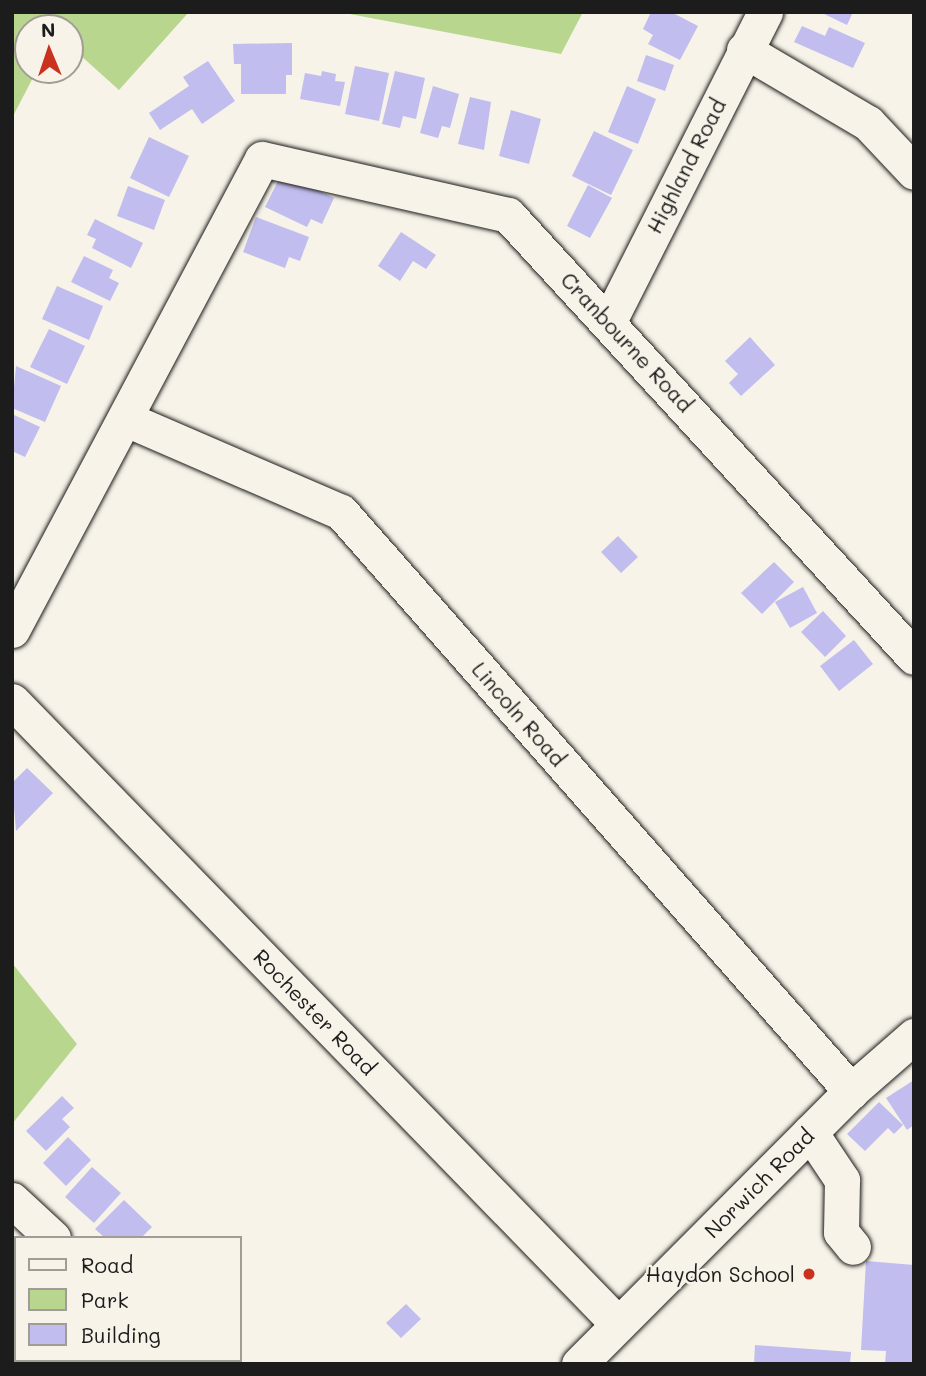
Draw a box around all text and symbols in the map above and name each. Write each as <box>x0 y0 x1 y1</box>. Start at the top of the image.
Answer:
north arrow <box>14 14 84 84</box>
text: N <box>41 17 56 42</box>
street label: Highland Road <box>641 94 731 238</box>
street label: Cranbourne Road <box>556 267 698 417</box>
street label: Lincoln Road <box>467 657 571 771</box>
street label: Rochester Road <box>249 944 381 1080</box>
street label: Norwich Road <box>699 1123 819 1243</box>
legend <box>14 1236 242 1362</box>
text: Road <box>81 1251 133 1278</box>
place label: Haydon School <box>646 1261 795 1287</box>
marker: Haydon School <box>801 1266 817 1282</box>
text: Park <box>81 1286 129 1313</box>
text: Building <box>81 1321 161 1348</box>

